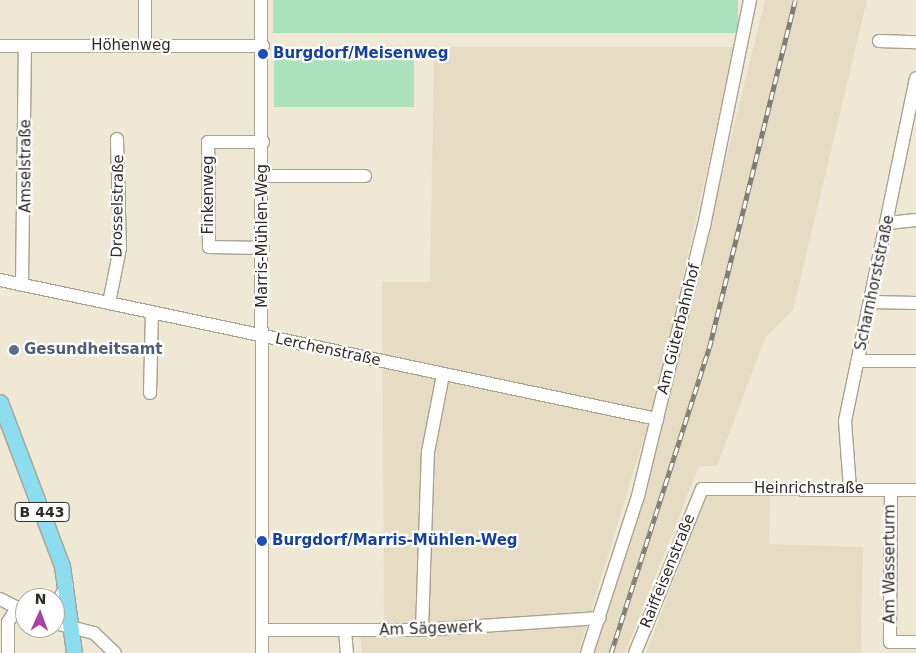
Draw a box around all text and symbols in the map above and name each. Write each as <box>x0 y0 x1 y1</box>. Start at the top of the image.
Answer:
street label: Höhenweg <box>91 37 171 55</box>
place label: Burgdorf/Meisenweg <box>273 45 448 63</box>
marker: Burgdorf/Meisenweg <box>257 48 269 60</box>
street label: Amselstraße <box>17 119 35 213</box>
street label: Drosselstraße <box>108 154 128 258</box>
street label: Finkenweg <box>200 155 218 235</box>
street label: Marris-Mühlen-Weg <box>254 164 272 308</box>
street label: Scharnhorststraße <box>852 214 898 352</box>
street label: Am Güterbahnhof <box>654 262 704 396</box>
street label: Lerchenstraße <box>274 330 382 370</box>
place label: Gesundheitsamt <box>24 341 163 359</box>
marker: Gesundheitsamt <box>8 344 20 356</box>
street label: Heinrichstraße <box>754 480 864 498</box>
road number: B 443 <box>15 501 70 524</box>
street label: Am Wasserturm <box>881 504 899 624</box>
street label: Raiffeisenstraße <box>637 511 699 631</box>
place label: Burgdorf/Marris-Mühlen-Weg <box>272 532 518 550</box>
marker: Burgdorf/Marris-Mühlen-Weg <box>256 535 268 547</box>
north arrow <box>15 588 65 638</box>
text: N <box>34 591 47 607</box>
street label: Am Sägewerk <box>379 618 483 640</box>

